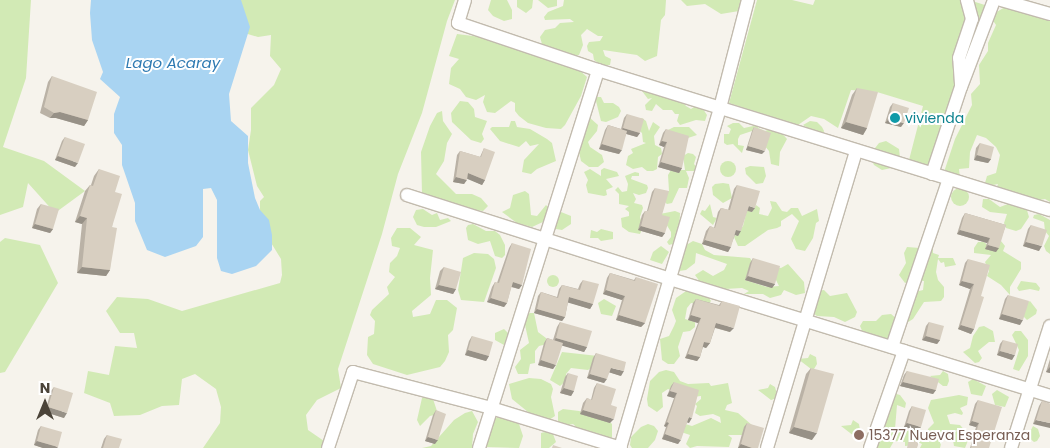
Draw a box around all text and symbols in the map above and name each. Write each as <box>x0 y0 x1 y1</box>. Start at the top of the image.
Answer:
water label: Lago Acaray <box>126 54 220 72</box>
place label: vivienda <box>905 110 964 126</box>
marker: vivienda <box>889 112 901 124</box>
north arrow <box>20 378 70 428</box>
text: N <box>40 378 50 398</box>
place label: 15377 Nueva Esperanza <box>869 427 1030 443</box>
marker: 15377 Nueva Esperanza <box>853 429 865 441</box>

